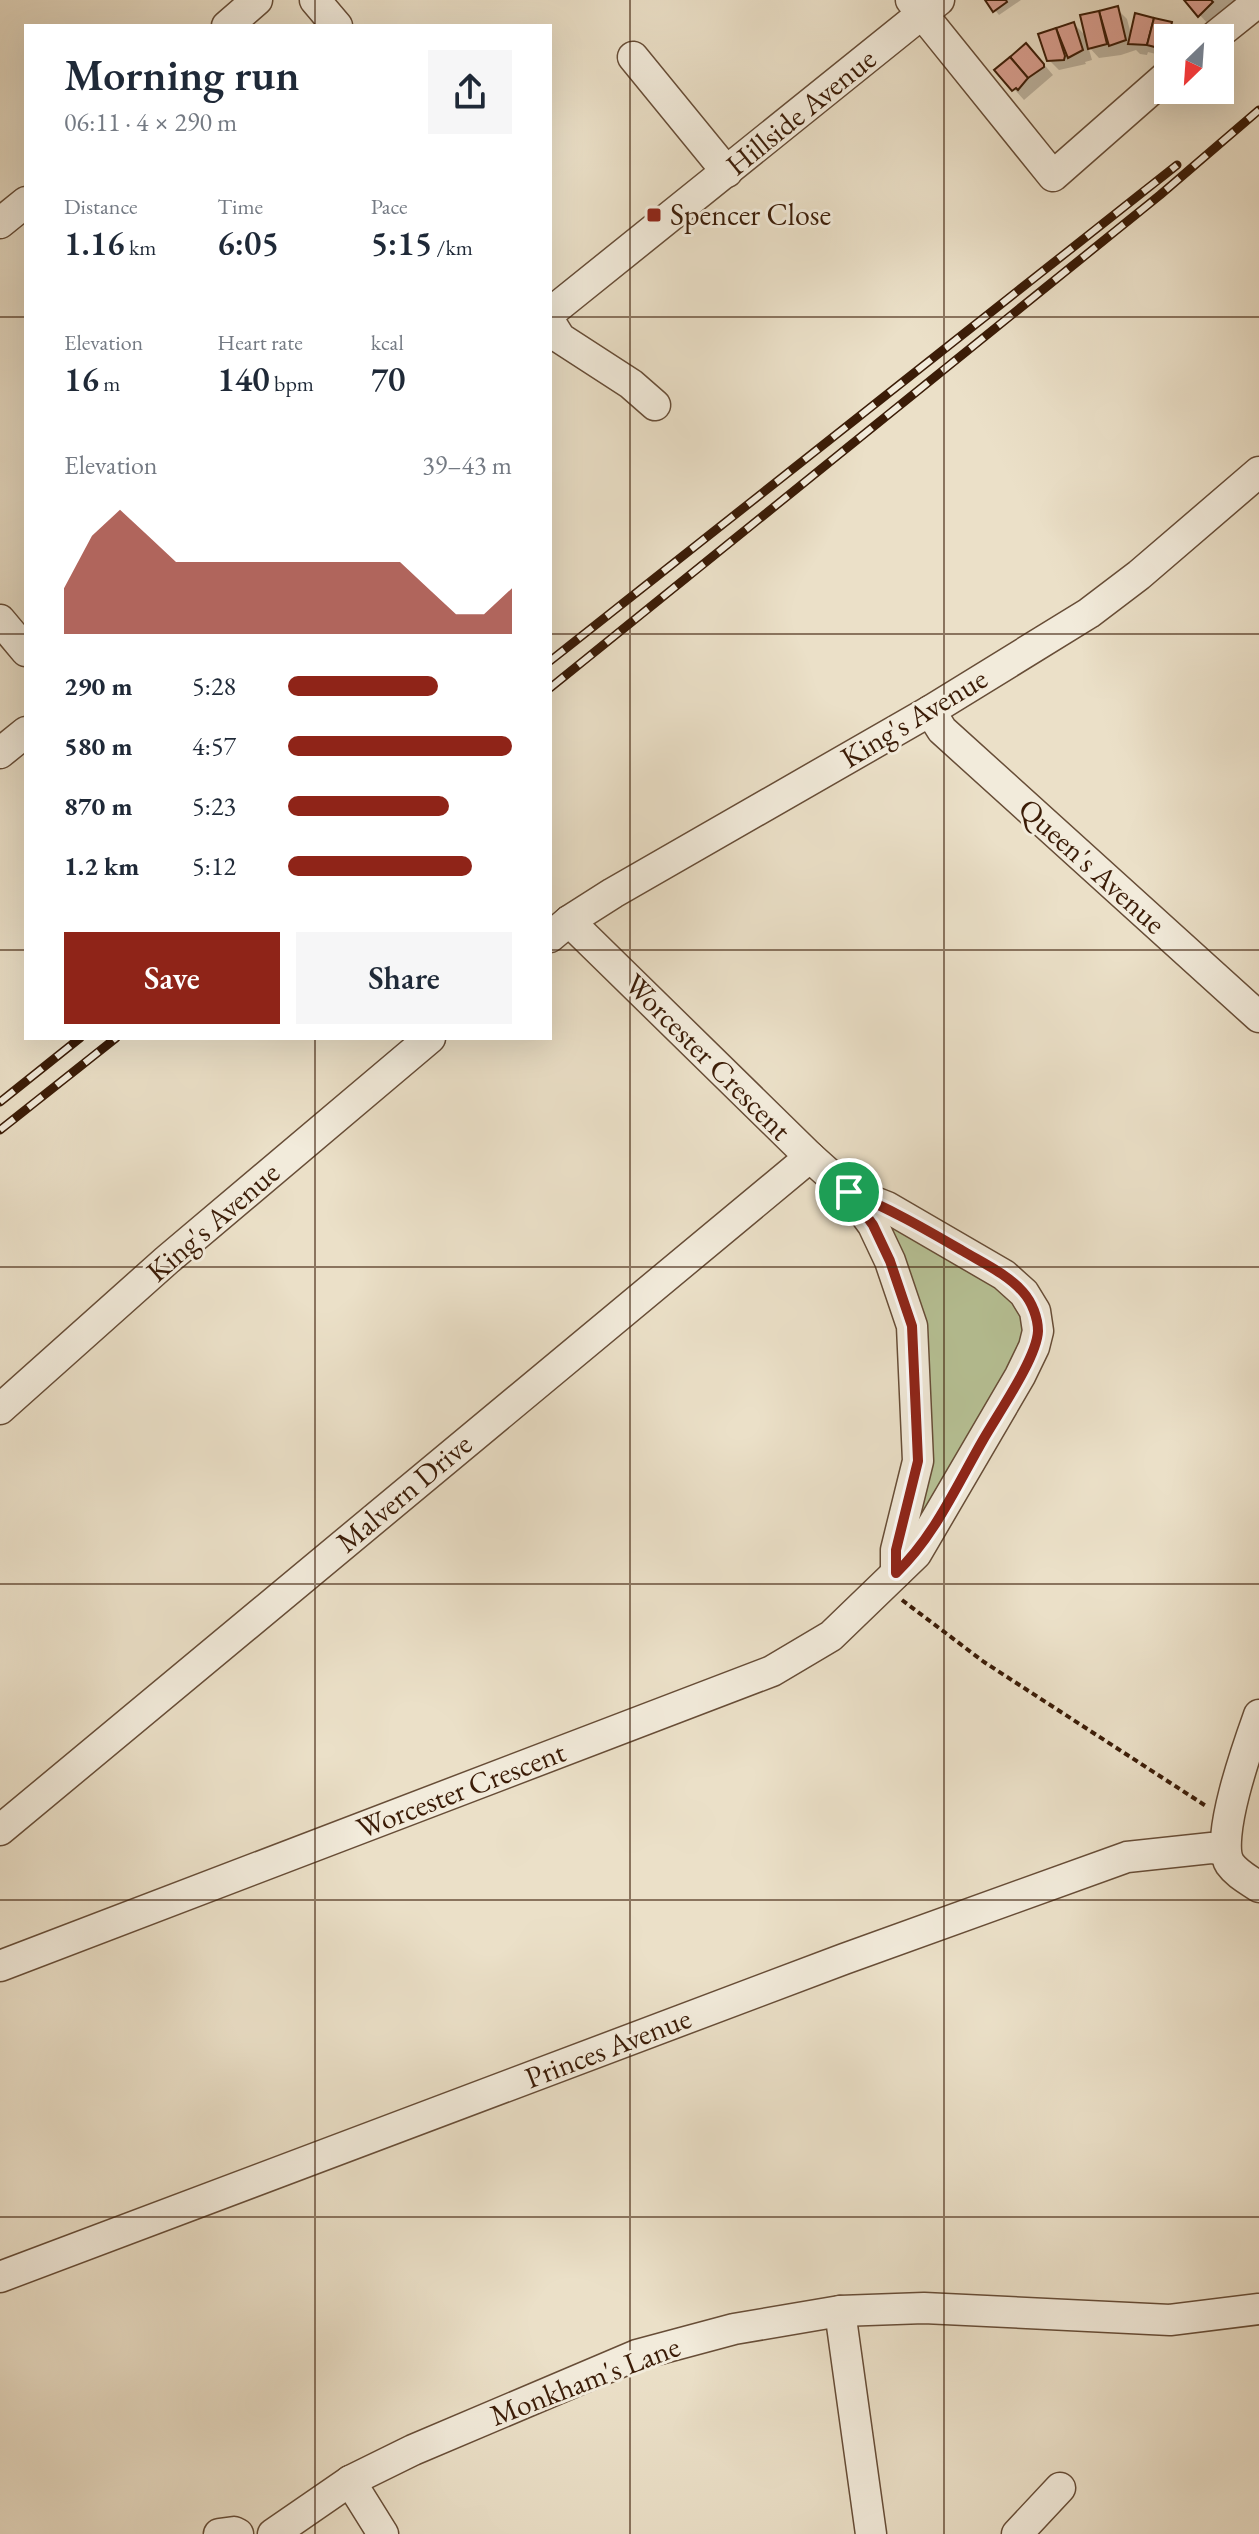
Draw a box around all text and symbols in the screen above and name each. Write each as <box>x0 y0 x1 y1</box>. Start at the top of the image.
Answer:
north arrow <box>1154 24 1234 104</box>
map controls <box>1154 24 1234 104</box>
street label: Hillside Avenue <box>718 39 884 184</box>
text: Morning run <box>64 46 300 103</box>
button: share <box>428 50 512 134</box>
text: 06:11 · 4 × 290 m <box>64 105 237 139</box>
text: Distance <box>64 192 137 221</box>
text: Time <box>217 192 263 221</box>
text: Pace <box>371 192 408 221</box>
place label: Spencer Close <box>670 195 831 234</box>
marker: Spencer Close <box>645 206 663 224</box>
text: 1.16 <box>64 221 125 265</box>
text: 6:05 <box>217 221 279 265</box>
text: 5:15 <box>371 221 432 265</box>
text: km <box>125 233 156 262</box>
text: /km <box>432 233 473 262</box>
text: Elevation <box>64 328 143 357</box>
text: Heart rate <box>217 328 303 357</box>
text: kcal <box>371 328 404 357</box>
text: 16 <box>64 357 99 401</box>
text: 140 <box>217 357 270 401</box>
text: 70 <box>371 357 406 401</box>
text: m <box>99 369 120 398</box>
text: bpm <box>270 369 314 398</box>
text: Elevation <box>64 448 158 482</box>
text: 39–43 m <box>422 448 512 482</box>
street label: King's Avenue <box>833 659 994 777</box>
text: 290 m <box>64 669 132 703</box>
text: 5:28 <box>192 669 236 703</box>
text: 580 m <box>64 729 132 763</box>
text: 4:57 <box>192 729 236 763</box>
text: 870 m <box>64 789 132 823</box>
text: 5:23 <box>192 789 236 823</box>
street label: Queen's Avenue <box>1010 789 1174 942</box>
text: 1.2 km <box>64 849 139 883</box>
text: 5:12 <box>192 849 236 883</box>
button: Save <box>64 932 280 1024</box>
button: Share <box>296 932 512 1024</box>
street label: Worcester Crescent <box>617 965 801 1149</box>
street label: King's Avenue <box>138 1153 288 1290</box>
pin <box>815 1158 883 1226</box>
icon: arrive <box>827 1170 871 1214</box>
street label: Malvern Drive <box>328 1424 480 1561</box>
street label: Worcester Crescent <box>351 1732 571 1847</box>
street label: Princes Avenue <box>519 1998 696 2097</box>
street label: Monkham's Lane <box>484 2326 685 2435</box>

